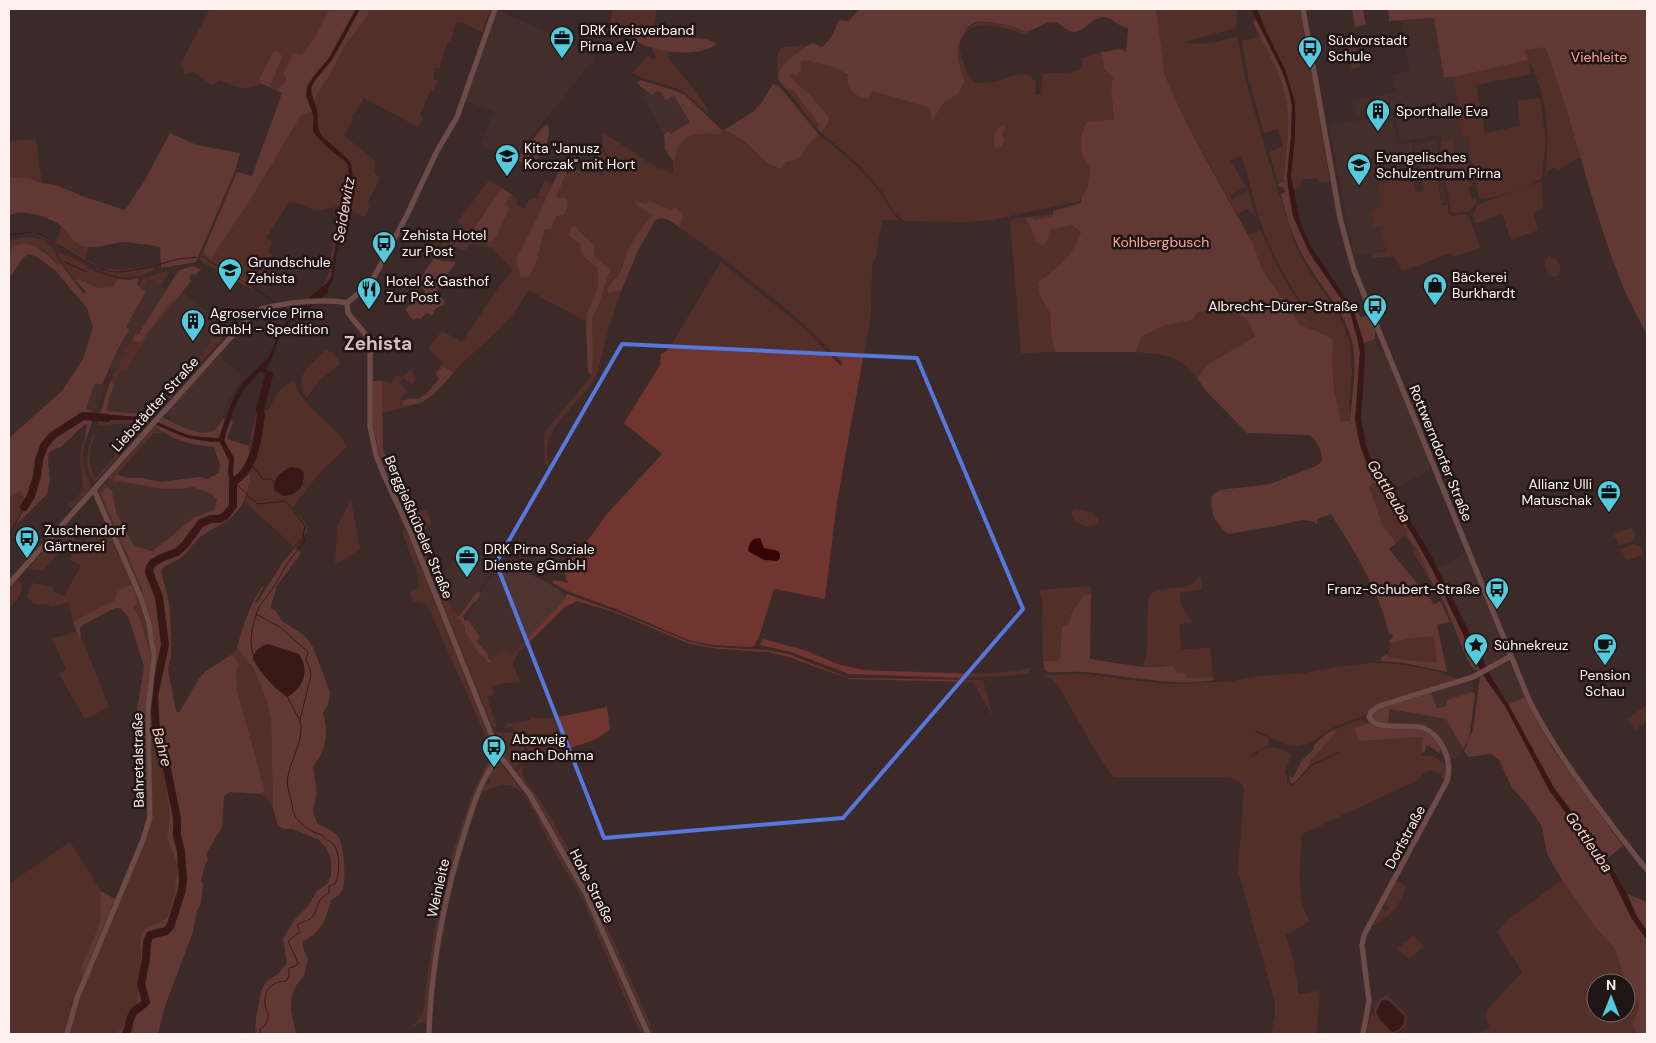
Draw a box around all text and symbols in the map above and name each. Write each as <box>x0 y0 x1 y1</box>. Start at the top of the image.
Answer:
place label: DRK Kreisverband Pirna e.V <box>580 21 694 55</box>
office icon: DRK Kreisverband Pirna e.V <box>549 25 575 59</box>
place label: Südvorstadt Schule <box>1328 31 1408 65</box>
bus stop icon: Südvorstadt Schule <box>1297 35 1323 69</box>
park label: Viehleite <box>1571 48 1627 66</box>
building icon: Sporthalle Eva <box>1365 98 1391 132</box>
place label: Sporthalle Eva <box>1396 102 1488 120</box>
place label: Kita "Janusz Korczak" mit Hort <box>524 139 635 173</box>
school or university icon: Kita "Janusz Korczak" mit Hort <box>494 143 520 177</box>
place label: Evangelisches Schulzentrum Pirna <box>1376 148 1501 182</box>
school or university icon: Evangelisches Schulzentrum Pirna <box>1346 152 1372 186</box>
water label: Seidewitz <box>328 176 360 244</box>
place label: Zehista Hotel zur Post <box>402 226 486 260</box>
bus stop icon: Zehista Hotel zur Post <box>371 230 397 264</box>
park label: Kohlbergbusch <box>1113 233 1209 251</box>
place label: Grundschule Zehista <box>248 253 331 287</box>
school or university icon: Grundschule Zehista <box>217 257 243 291</box>
place label: Bäckerei Burkhardt <box>1452 268 1516 302</box>
place label: Hotel & Gasthof Zur Post <box>386 272 489 306</box>
shop icon: Bäckerei Burkhardt <box>1422 272 1448 306</box>
restaurant icon: Hotel & Gasthof Zur Post <box>356 276 382 310</box>
bus stop icon: Albrecht-Dürer-Straße <box>1362 293 1388 327</box>
place label: Albrecht-Dürer-Straße <box>1208 297 1358 315</box>
place label: Agroservice Pirna GmbH - Spedition <box>210 304 329 338</box>
building icon: Agroservice Pirna GmbH - Spedition <box>180 308 206 342</box>
district label: Zehista <box>344 331 412 356</box>
street label: Liebstädter Straße <box>108 353 202 455</box>
street label: Rottwerndorfer Straße <box>1405 382 1477 524</box>
street label: Berggießhübeler Straße <box>381 453 457 601</box>
water label: Gottleuba <box>1362 456 1416 526</box>
place label: Allianz Ulli Matuschak <box>1522 475 1592 509</box>
office icon: Allianz Ulli Matuschak <box>1596 479 1622 513</box>
place label: Zuschendorf Gärtnerei <box>44 521 126 555</box>
bus stop icon: Zuschendorf Gärtnerei <box>14 525 40 559</box>
place label: DRK Pirna Soziale Dienste gGmbH <box>484 540 595 574</box>
office icon: DRK Pirna Soziale Dienste gGmbH <box>454 544 480 578</box>
bus stop icon: Franz-Schubert-Straße <box>1484 576 1510 610</box>
place label: Franz-Schubert-Straße <box>1327 580 1480 598</box>
place icon: Sühnekreuz <box>1463 632 1489 666</box>
cafe icon: Pension Schau <box>1592 632 1618 666</box>
place label: Sühnekreuz <box>1494 636 1569 654</box>
place label: Pension Schau <box>1580 666 1630 700</box>
street label: Bahretalstraße <box>128 712 148 808</box>
water label: Bahre <box>147 725 177 769</box>
place label: Abzweig nach Dohma <box>512 730 594 764</box>
bus stop icon: Abzweig nach Dohma <box>481 734 507 768</box>
street label: Dorfstraße <box>1381 802 1429 872</box>
water label: Gottleuba <box>1561 808 1617 876</box>
street label: Hohe Straße <box>566 846 618 926</box>
street label: Weinleite <box>422 857 454 919</box>
north arrow <box>1586 973 1636 1023</box>
text: N <box>1606 976 1616 994</box>

